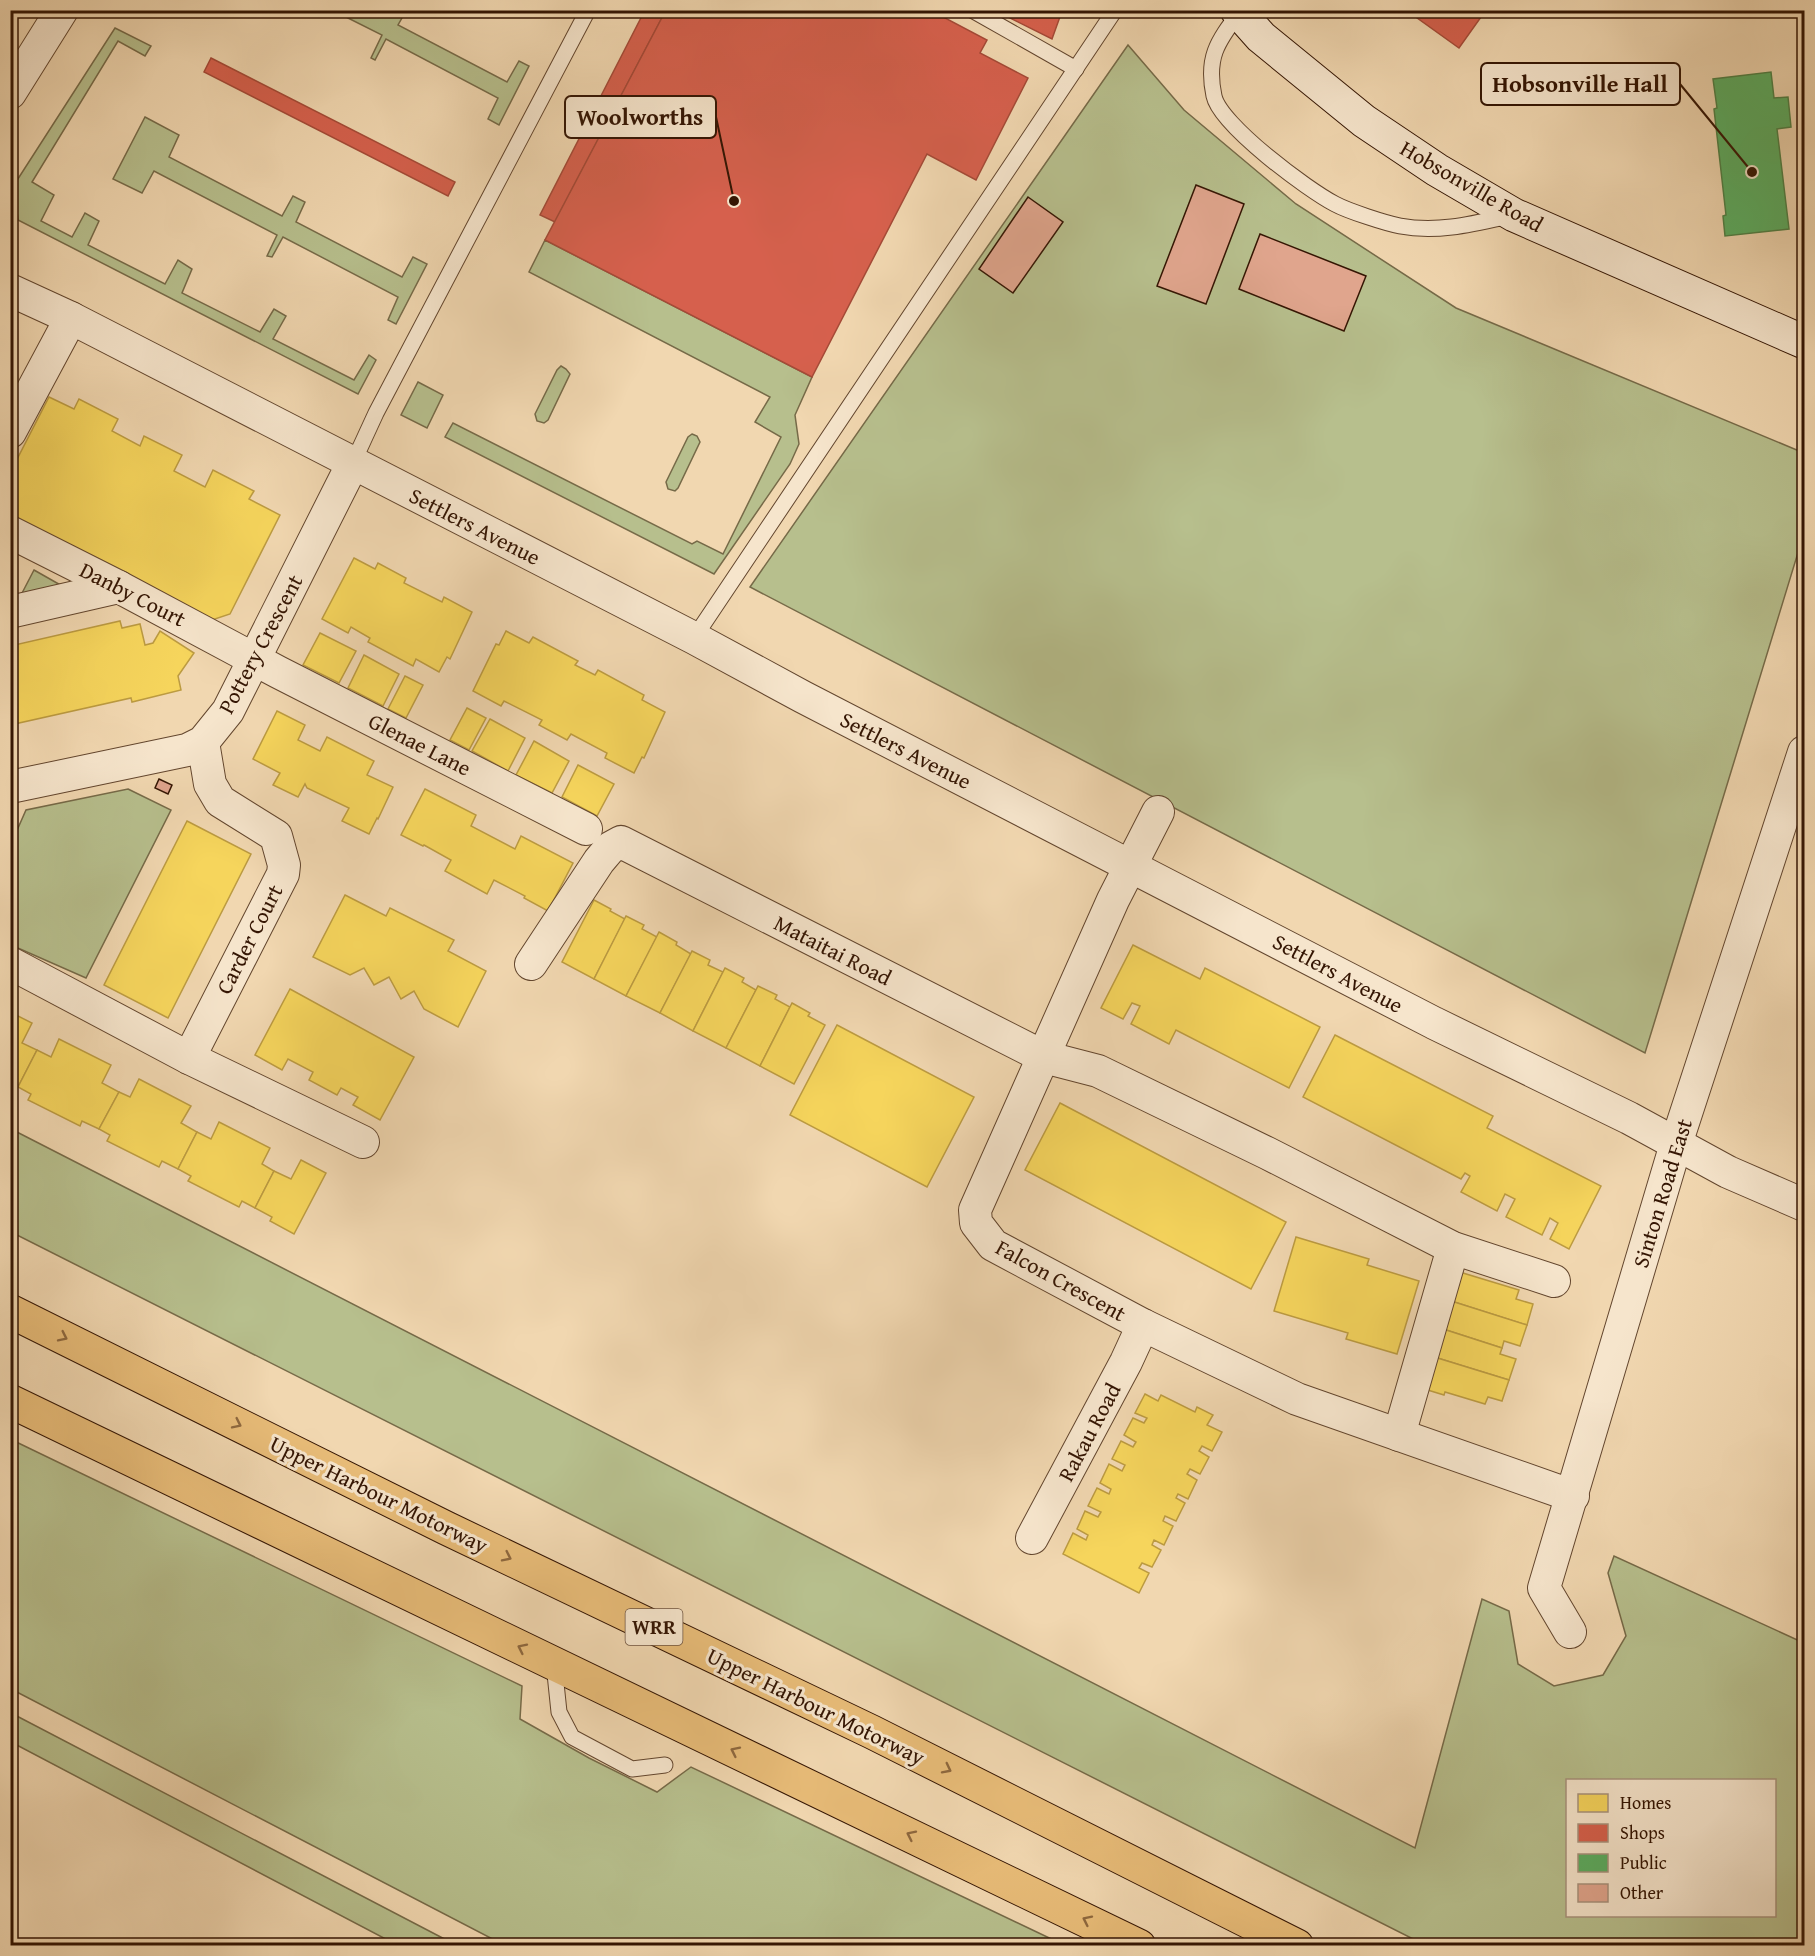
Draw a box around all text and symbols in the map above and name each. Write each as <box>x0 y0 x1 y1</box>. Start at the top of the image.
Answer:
callout: Hobsonville Hall <box>1481 63 1680 105</box>
text: Hobsonville Hall <box>1492 66 1668 101</box>
callout: Woolworths <box>565 96 716 138</box>
text: Woolworths <box>577 99 703 134</box>
street label: Hobsonville Road <box>1395 132 1550 240</box>
street label: Settlers Avenue <box>404 479 546 573</box>
street label: Danby Court <box>74 554 192 635</box>
street label: Pottery Crescent <box>210 568 310 719</box>
street label: Settlers Avenue <box>835 703 977 797</box>
street label: Glenae Lane <box>363 705 477 783</box>
street label: Carder Court <box>208 878 290 999</box>
street label: Mataitai Road <box>769 907 898 993</box>
street label: Settlers Avenue <box>1267 925 1409 1021</box>
street label: Sinton Road East <box>1624 1114 1700 1271</box>
street label: Falcon Crescent <box>990 1231 1132 1329</box>
one-way arrow <box>56 1330 67 1341</box>
street label: Rakau Road <box>1050 1377 1128 1487</box>
one-way arrow <box>231 1417 242 1428</box>
street label: Upper Harbour Motorway <box>265 1427 493 1561</box>
one-way arrow <box>500 1549 511 1561</box>
road number: WRR <box>626 1609 682 1645</box>
street label: Upper Harbour Motorway <box>702 1639 930 1773</box>
one-way arrow <box>517 1643 528 1655</box>
one-way arrow <box>731 1746 742 1758</box>
one-way arrow <box>941 1762 951 1773</box>
legend <box>1566 1779 1776 1917</box>
text: Homes <box>1620 1789 1671 1816</box>
text: Shops <box>1620 1819 1665 1846</box>
one-way arrow <box>906 1831 917 1843</box>
text: Public <box>1620 1849 1667 1876</box>
text: Other <box>1620 1879 1664 1906</box>
one-way arrow <box>1082 1916 1093 1927</box>

